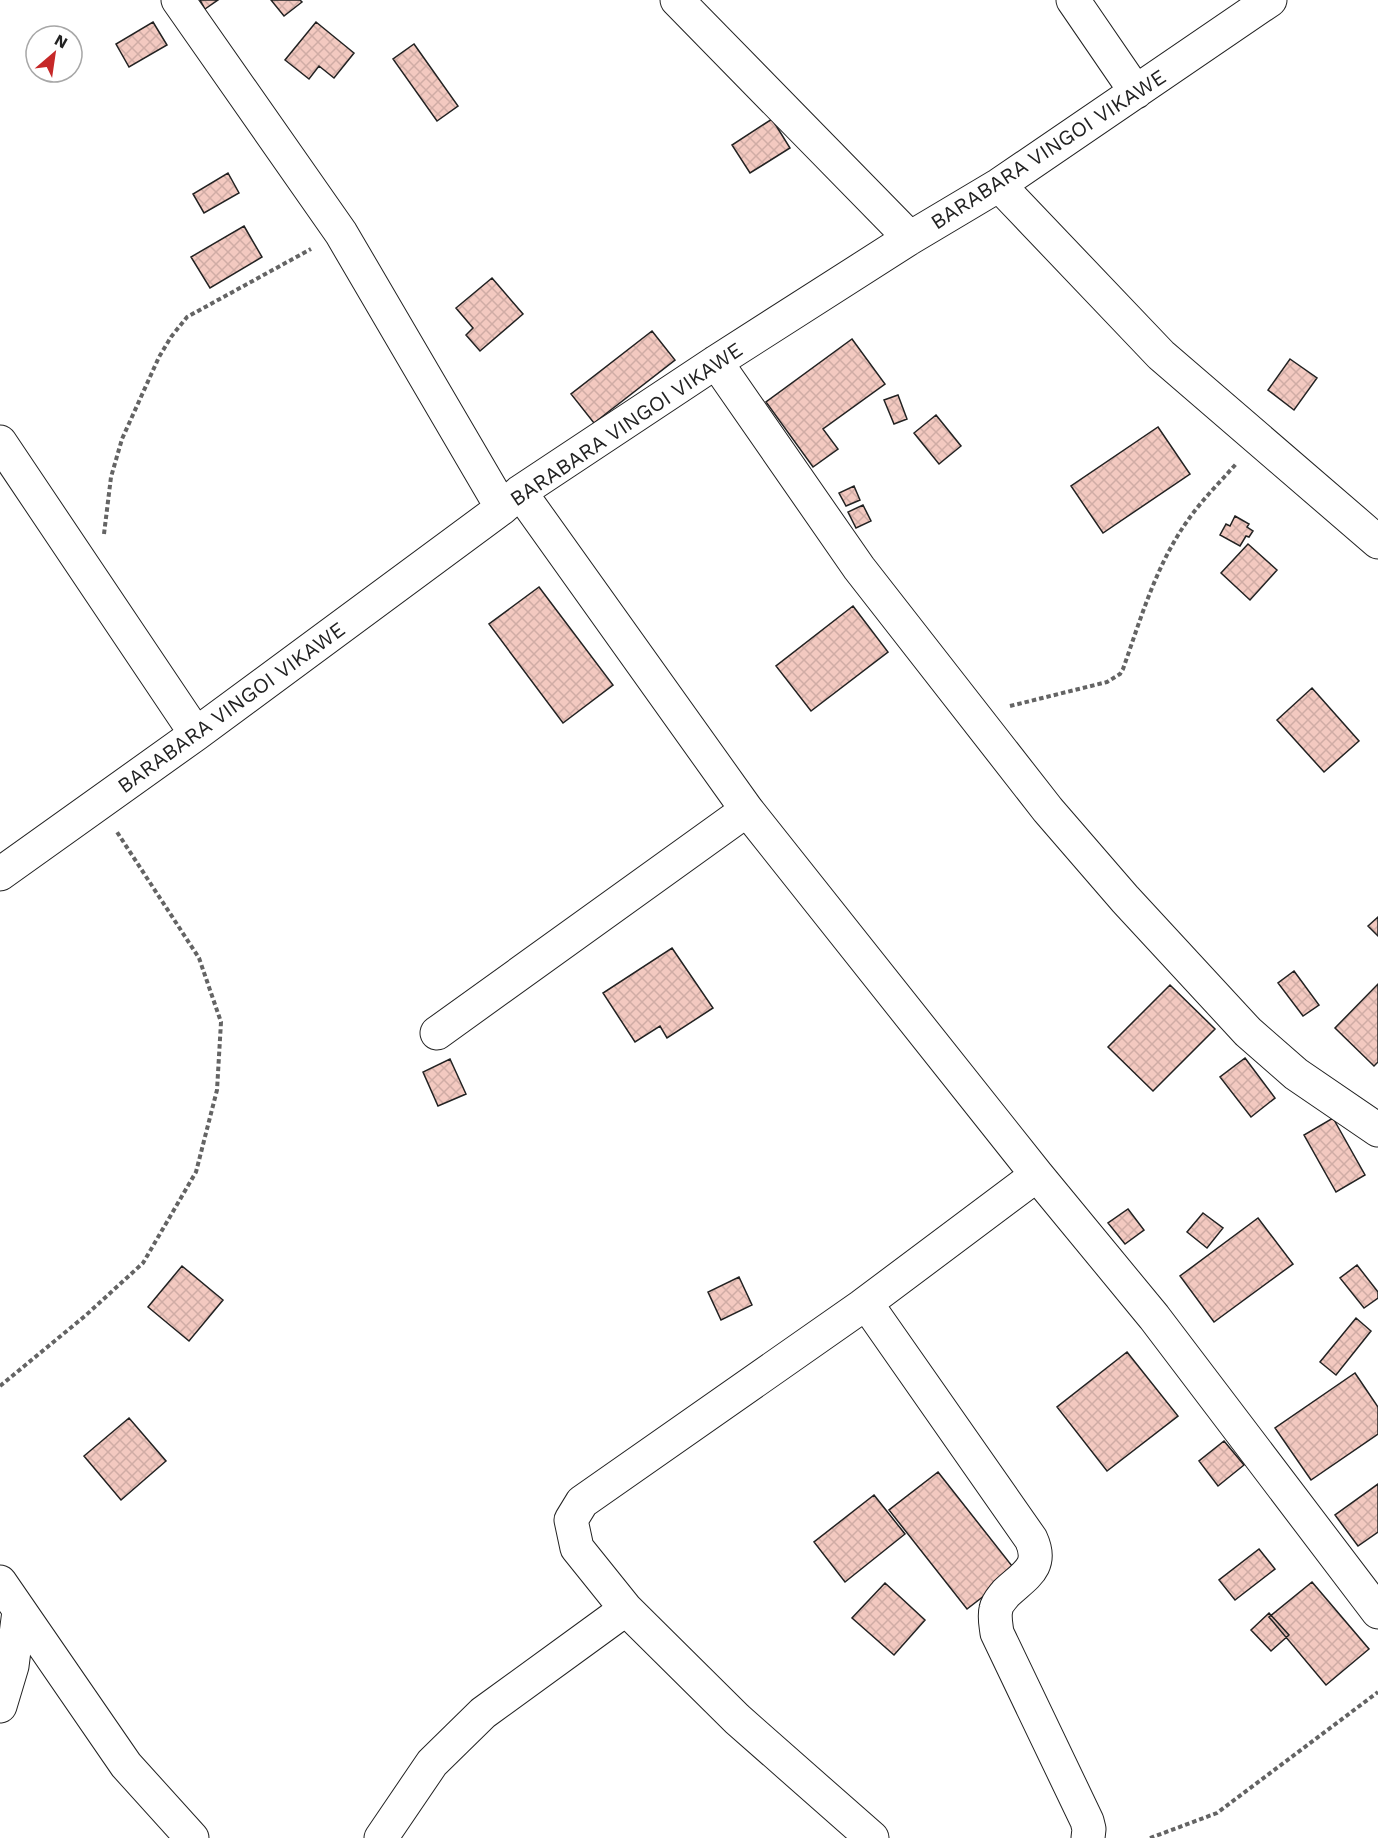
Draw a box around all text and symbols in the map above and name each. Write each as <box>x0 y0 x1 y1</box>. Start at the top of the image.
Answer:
north arrow <box>24 24 84 84</box>
text: N <box>51 30 71 53</box>
street label: BARABARA VINGOI VIKAWE <box>926 64 1170 234</box>
street label: BARABARA VINGOI VIKAWE <box>505 337 747 511</box>
street label: BARABARA VINGOI VIKAWE <box>112 616 350 798</box>

